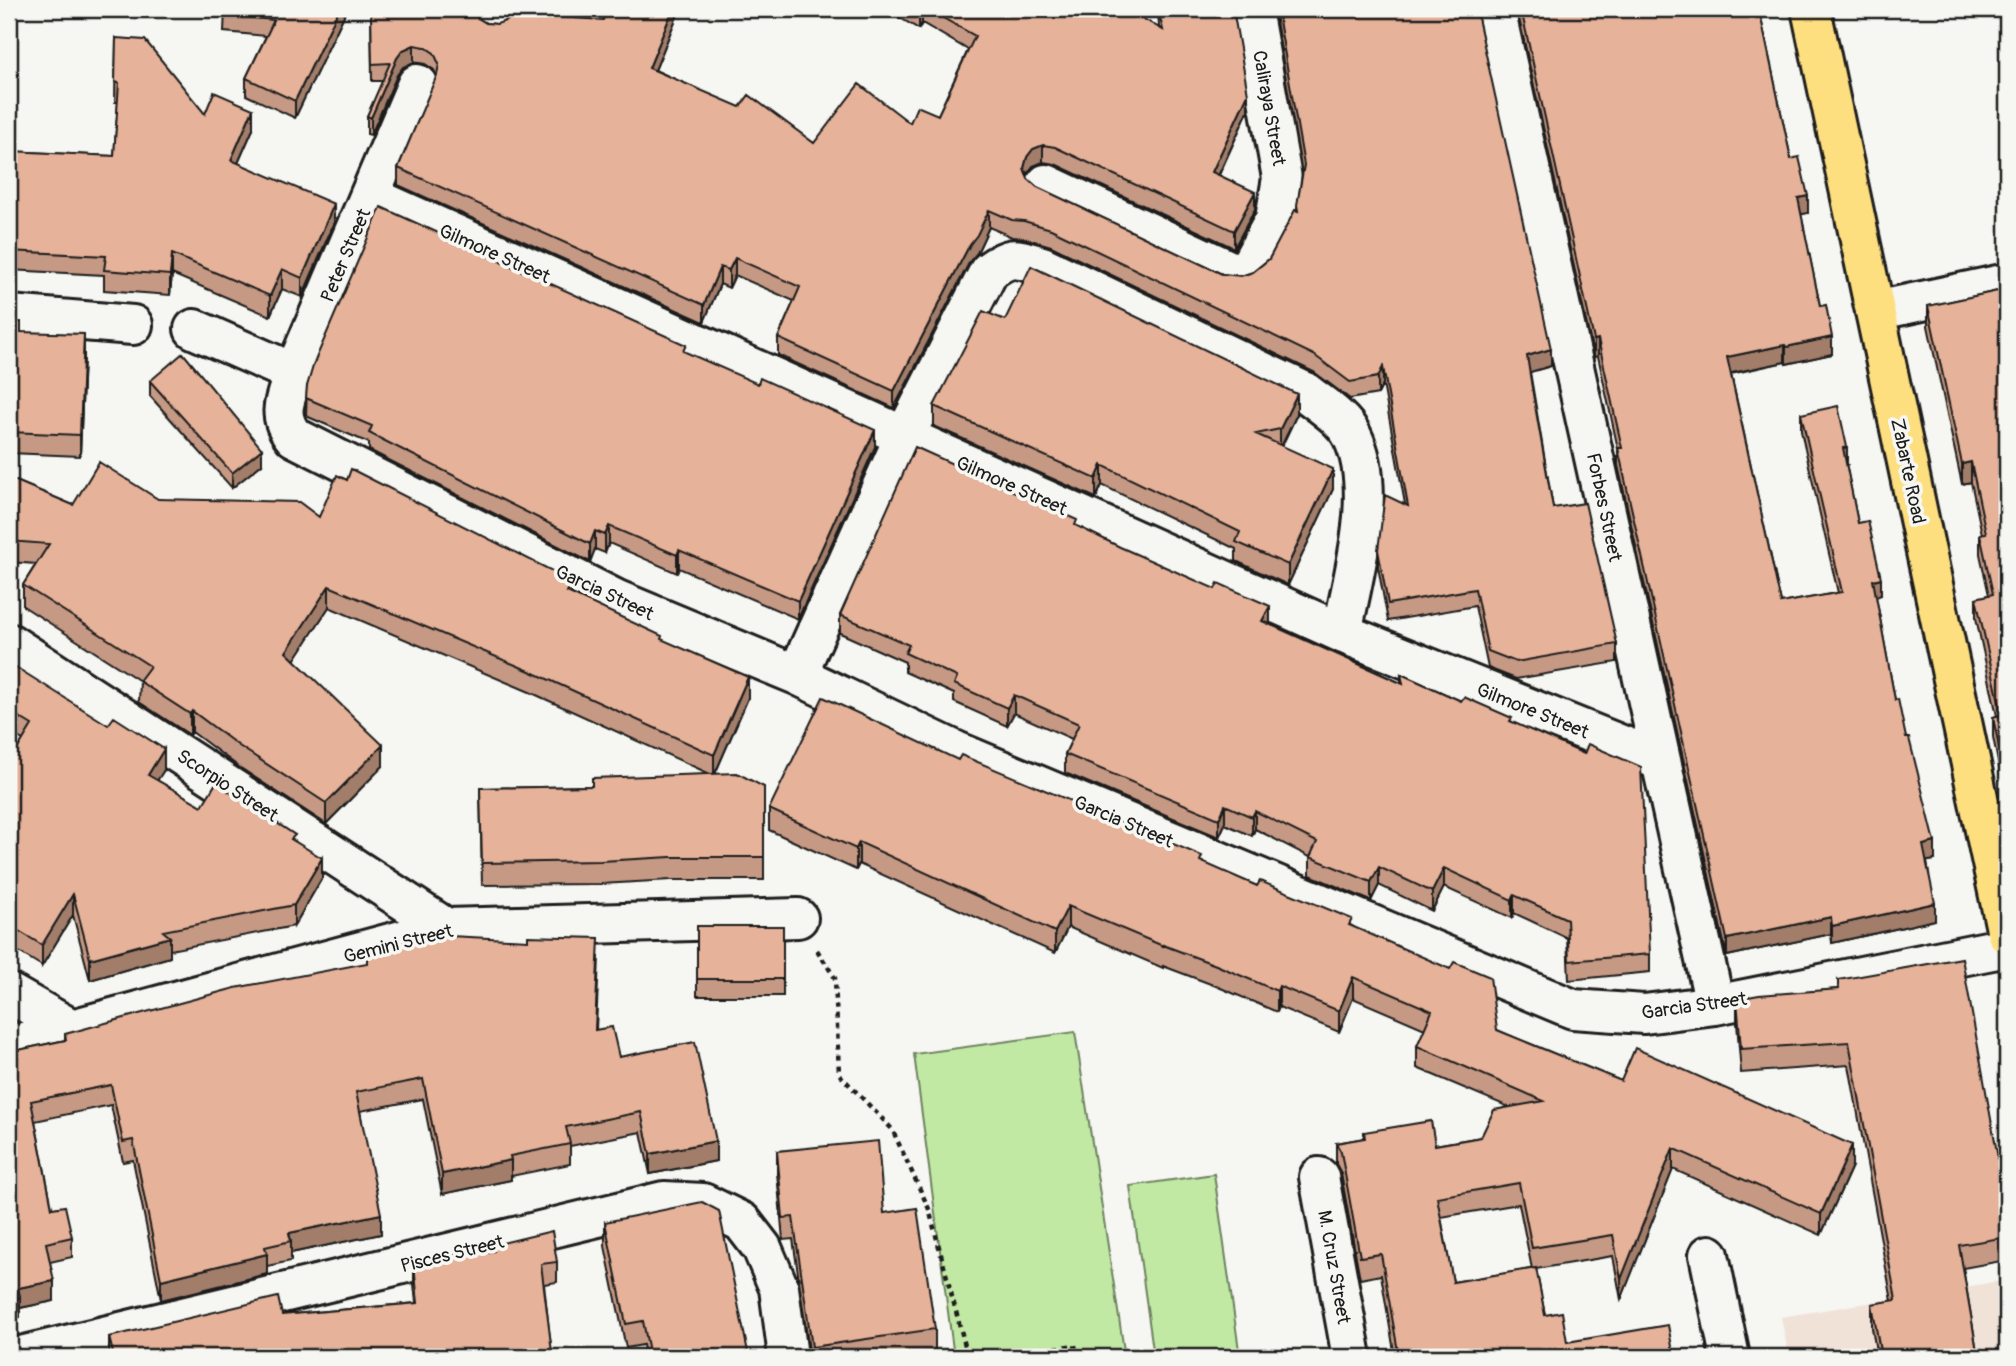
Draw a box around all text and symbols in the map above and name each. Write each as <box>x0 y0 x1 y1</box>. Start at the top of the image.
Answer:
street label: Caliraya Street <box>1247 49 1291 168</box>
street label: Peter Street <box>315 205 377 306</box>
street label: Gilmore Street <box>435 219 554 289</box>
street label: Zabarte Road <box>1885 416 1931 526</box>
street label: Gilmore Street <box>952 451 1071 521</box>
street label: Forbes Street <box>1581 451 1627 564</box>
street label: Garcia Street <box>552 560 658 626</box>
street label: Gilmore Street <box>1473 678 1593 744</box>
street label: Scorpio Street <box>172 744 283 828</box>
street label: Garcia Street <box>1070 790 1177 854</box>
street label: Gemini Street <box>341 919 456 969</box>
street label: Garcia Street <box>1640 987 1748 1025</box>
street label: M. Cruz Street <box>1312 1208 1356 1326</box>
street label: Pisces Street <box>398 1229 507 1278</box>

